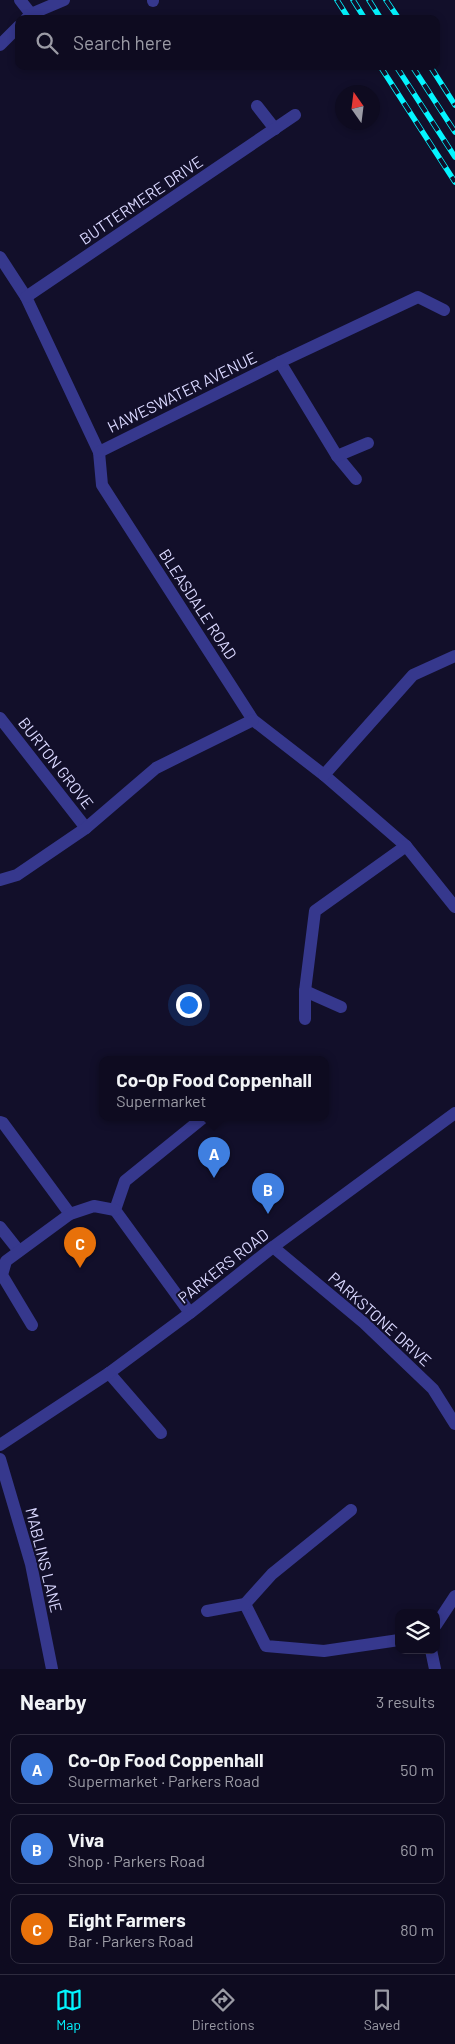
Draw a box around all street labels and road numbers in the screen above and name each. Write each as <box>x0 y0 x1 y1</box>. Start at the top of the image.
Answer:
street label: BUTTERMERE DRIVE <box>75 151 206 248</box>
street label: HAWESWATER AVENUE <box>104 347 260 436</box>
street label: BLEASDALE ROAD <box>156 545 241 662</box>
street label: BURTON GROVE <box>15 713 98 812</box>
street label: PARKERS ROAD <box>174 1224 272 1307</box>
street label: PARKSTONE DRIVE <box>325 1268 436 1370</box>
street label: MABLINS LANE <box>22 1505 67 1614</box>

